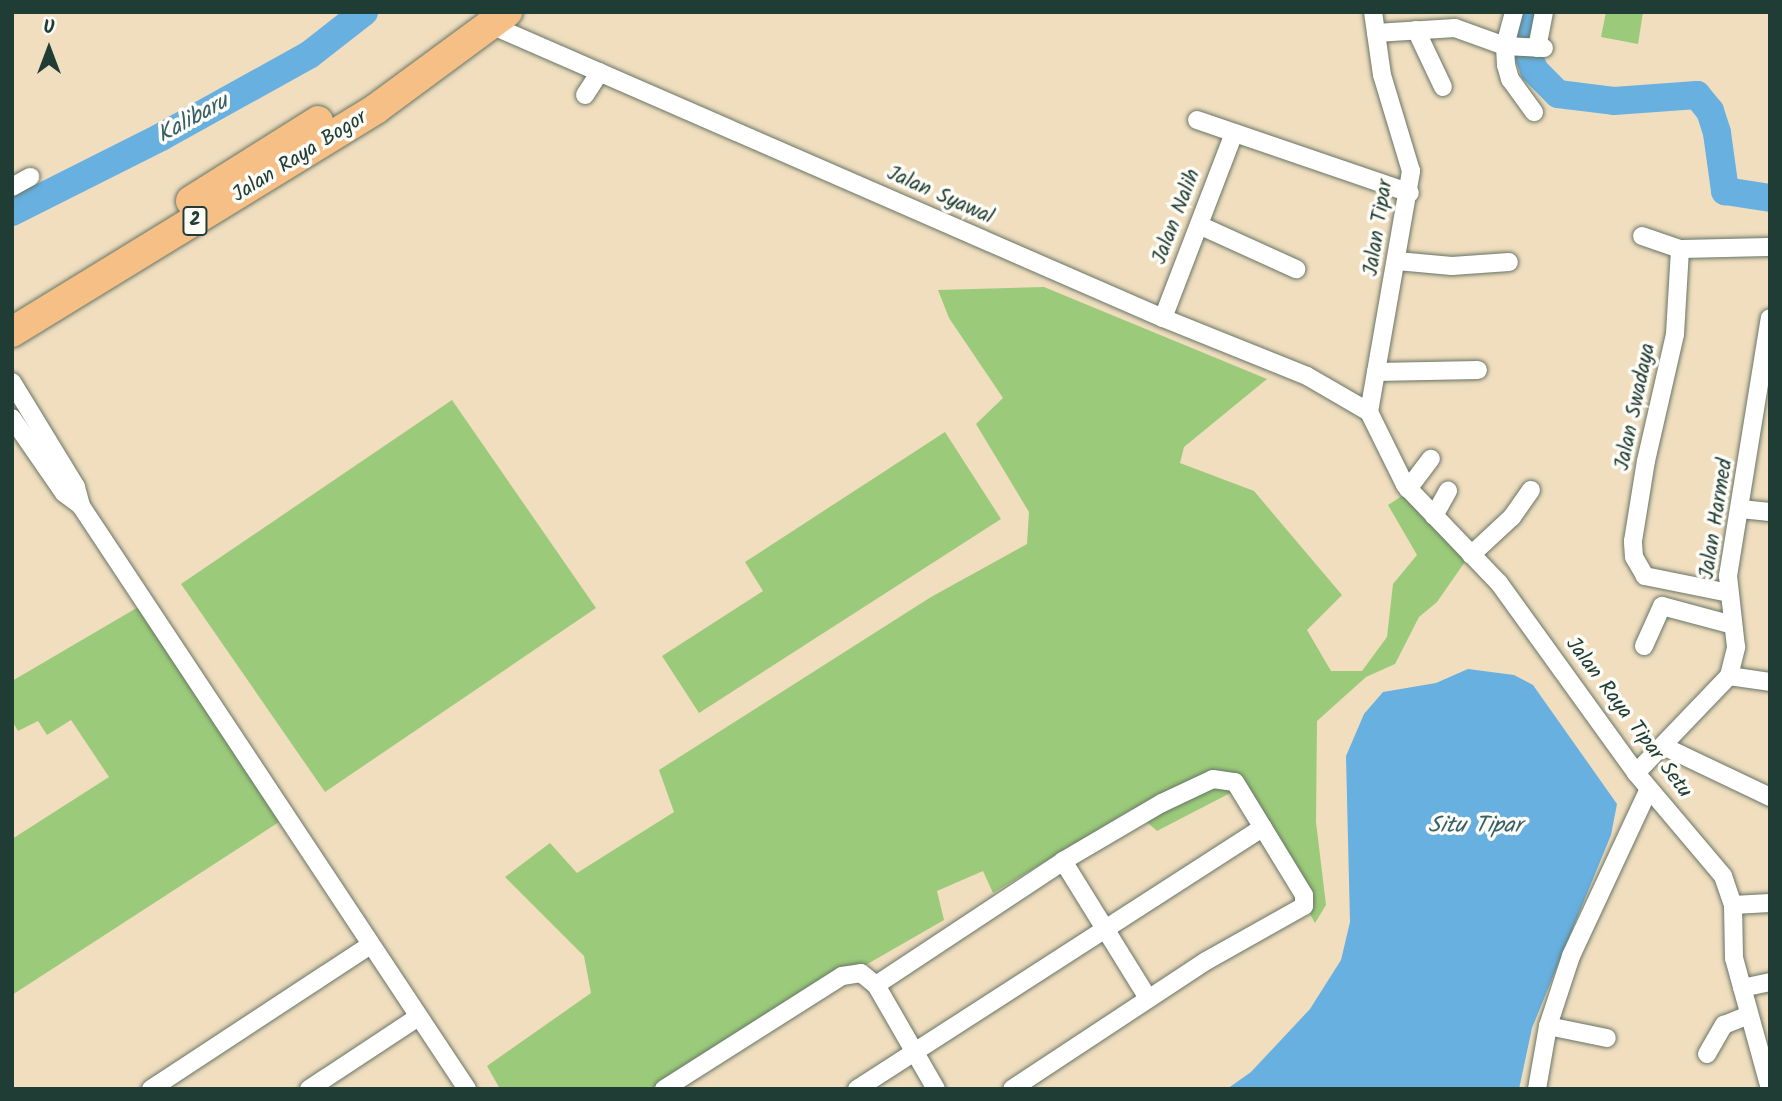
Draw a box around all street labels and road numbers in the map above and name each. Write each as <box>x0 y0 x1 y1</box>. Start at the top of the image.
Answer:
street label: Jalan Raya Bogor <box>228 106 372 208</box>
street label: Jalan Syawal <box>883 161 997 231</box>
street label: Jalan Nalih <box>1147 166 1207 268</box>
street label: Jalan Tipar <box>1359 178 1399 278</box>
road number: 2 <box>181 206 209 236</box>
street label: Jalan Swadaya <box>1610 341 1662 473</box>
street label: Jalan Harmed <box>1695 457 1739 581</box>
street label: Jalan Raya Tipar Setu <box>1559 633 1697 803</box>

